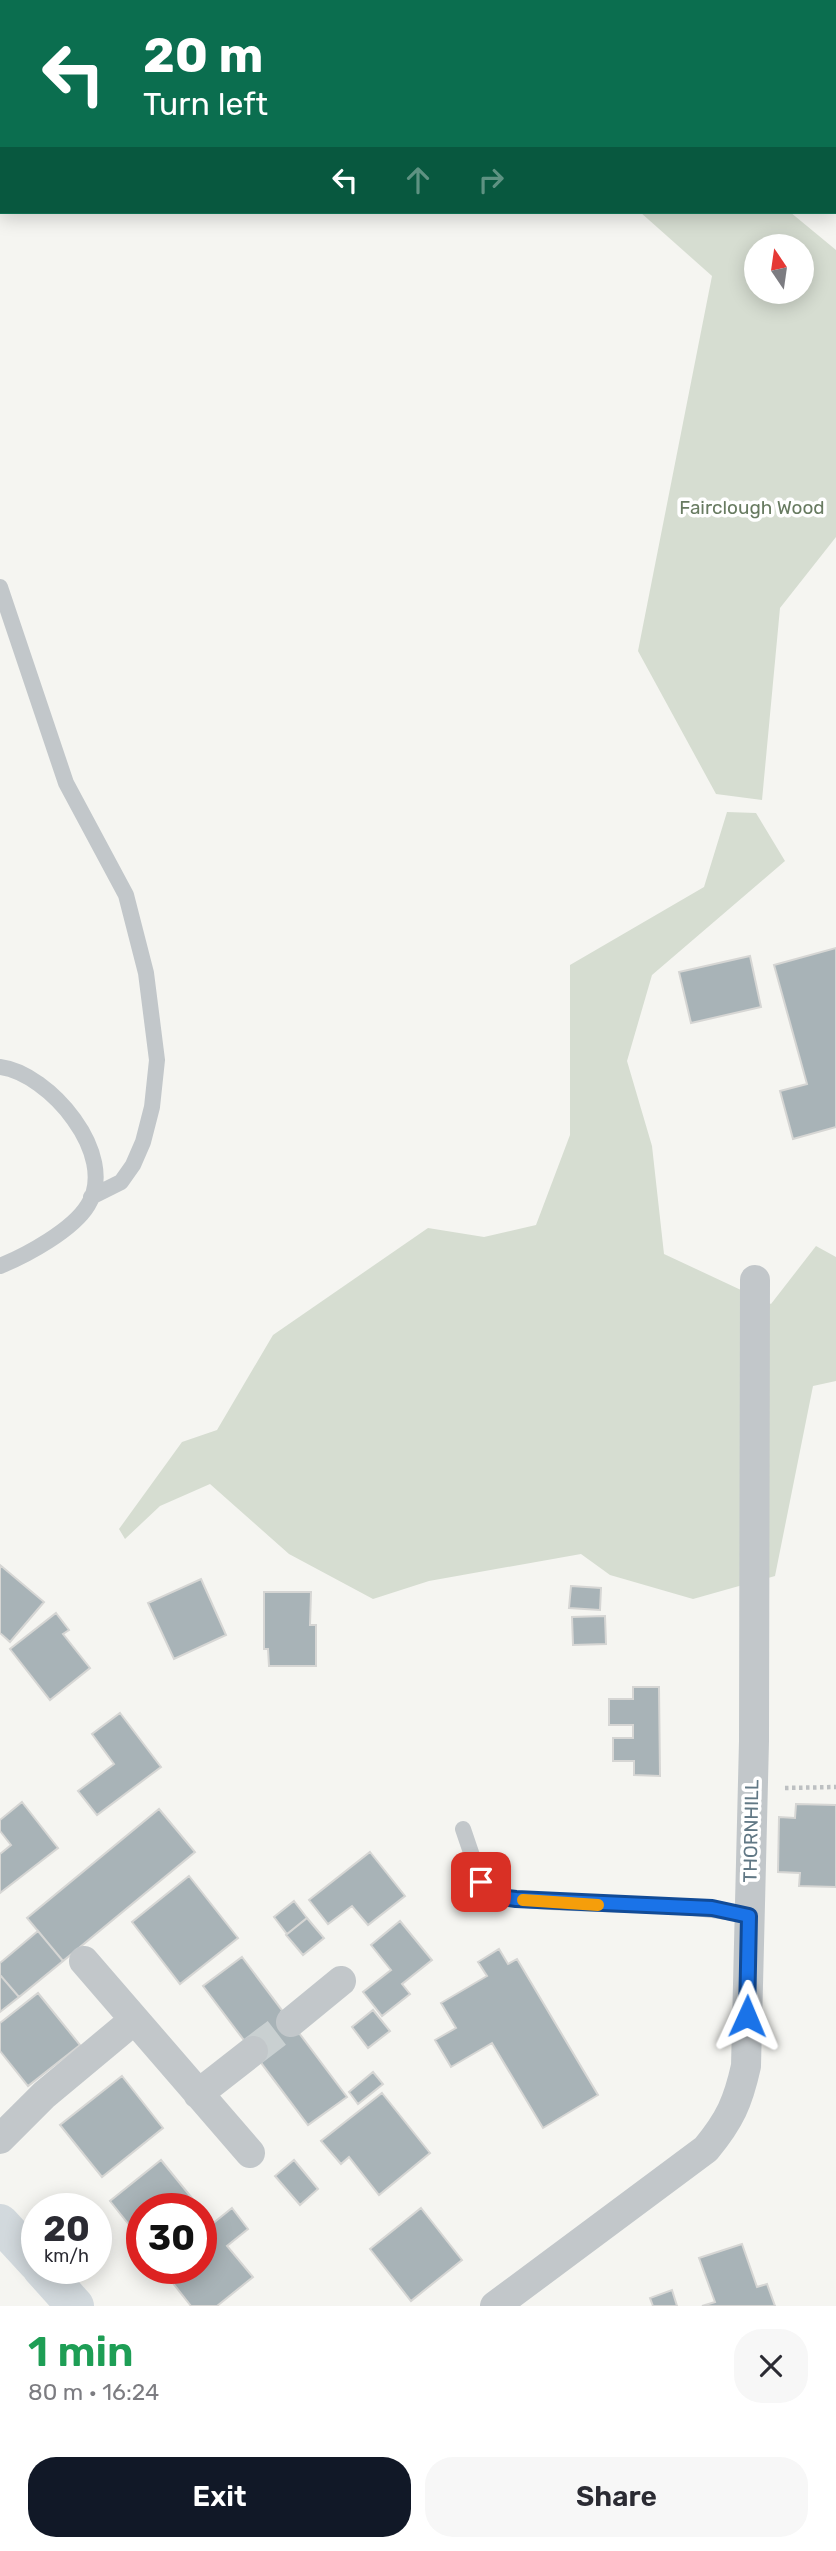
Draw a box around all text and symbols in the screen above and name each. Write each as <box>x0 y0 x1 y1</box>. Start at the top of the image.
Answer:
text: 20 m <box>143 26 264 84</box>
icon: left <box>28 28 119 119</box>
text: Turn left <box>143 85 268 123</box>
icon: left <box>326 161 364 199</box>
icon: ahead <box>399 161 437 199</box>
icon: right <box>472 161 510 199</box>
north arrow <box>744 234 814 304</box>
map controls <box>744 234 814 304</box>
park label: Fairclough Wood <box>679 496 825 519</box>
street label: THORNHILL <box>739 1779 763 1883</box>
pin <box>451 1852 511 1912</box>
icon: arrive <box>462 1863 500 1901</box>
position arrow <box>710 1979 784 2053</box>
speed limit sign: 30 <box>126 2193 217 2284</box>
text: 20 <box>43 2208 90 2250</box>
text: km/h <box>44 2245 89 2267</box>
text: 1 min <box>28 2327 134 2377</box>
button: close <box>734 2329 808 2403</box>
text: 80 m · 16:24 <box>28 2378 159 2406</box>
button: Exit <box>28 2457 411 2537</box>
button: Share <box>425 2457 808 2537</box>

